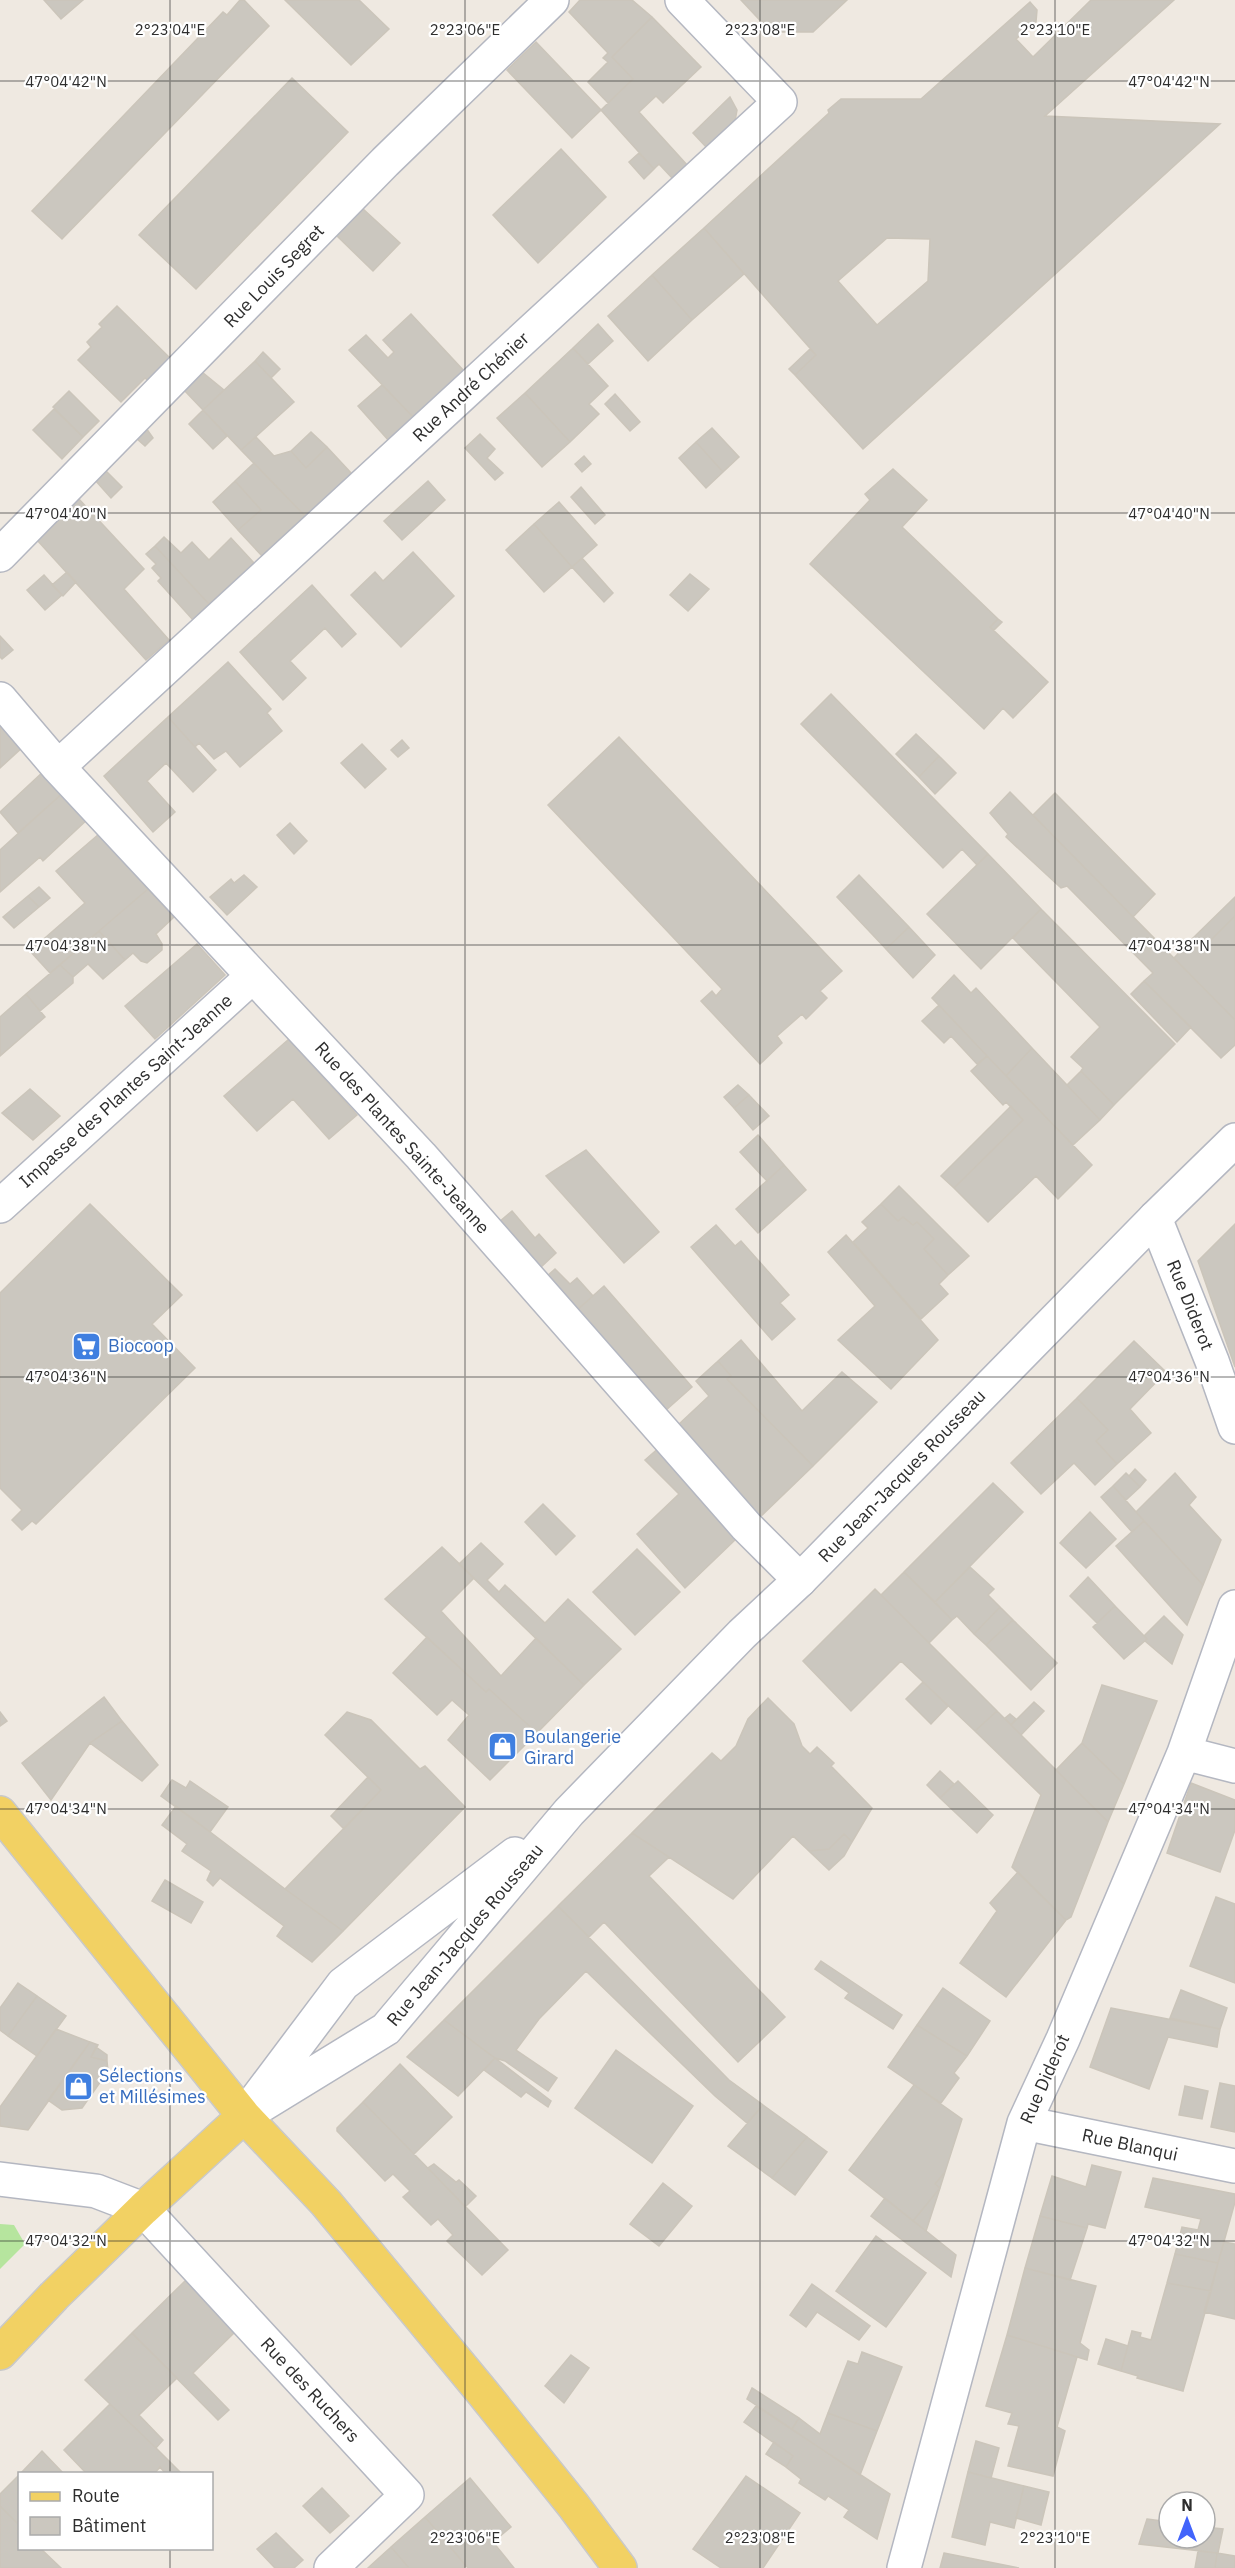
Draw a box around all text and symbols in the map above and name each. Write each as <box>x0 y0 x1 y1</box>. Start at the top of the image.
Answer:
text: 2°23'04"E <box>135 20 205 39</box>
text: 2°23'06"E <box>430 20 500 39</box>
text: 2°23'08"E <box>725 20 795 39</box>
text: 2°23'10"E <box>1020 20 1090 39</box>
text: 47°04'42"N <box>25 72 107 91</box>
text: 47°04'42"N <box>1128 72 1210 91</box>
street label: Rue Louis Segret <box>218 219 329 332</box>
street label: Rue André Chénier <box>408 326 534 447</box>
text: 47°04'40"N <box>25 504 107 523</box>
text: 47°04'40"N <box>1128 504 1210 523</box>
text: 47°04'38"N <box>25 936 107 955</box>
text: 47°04'38"N <box>1128 936 1210 955</box>
street label: Impasse des Plantes Saint-Jeanne <box>14 989 237 1193</box>
street label: Rue des Plantes Sainte-Jeanne <box>310 1037 495 1239</box>
street label: Rue Diderot <box>1162 1256 1219 1353</box>
supermarket icon: Biocoop <box>71 1330 103 1362</box>
place label: Biocoop <box>108 1334 174 1357</box>
text: 47°04'36"N <box>25 1367 107 1386</box>
text: 47°04'36"N <box>1128 1367 1210 1386</box>
street label: Rue Jean-Jacques Rousseau <box>813 1384 990 1567</box>
place label: Boulangerie Girard <box>524 1725 621 1769</box>
shop icon: Boulangerie Girard <box>487 1731 519 1763</box>
text: 47°04'34"N <box>25 1799 107 1818</box>
text: 47°04'34"N <box>1128 1799 1210 1818</box>
street label: Rue Jean-Jacques Rousseau <box>381 1839 548 2031</box>
street label: Rue Diderot <box>1015 2030 1075 2127</box>
place label: Sélections et Millésimes <box>99 2064 206 2108</box>
shop icon: Sélections et Millésimes <box>62 2070 94 2102</box>
street label: Rue Blanqui <box>1080 2123 1180 2166</box>
text: 47°04'32"N <box>25 2231 107 2250</box>
text: 47°04'32"N <box>1128 2231 1210 2250</box>
street label: Rue des Ruchers <box>256 2332 365 2447</box>
legend <box>18 2472 213 2550</box>
text: Route <box>72 2484 120 2507</box>
north arrow <box>1157 2490 1217 2550</box>
text: N <box>1181 2495 1193 2515</box>
text: Bâtiment <box>72 2514 146 2537</box>
text: 2°23'06"E <box>430 2528 500 2547</box>
text: 2°23'08"E <box>725 2528 795 2547</box>
text: 2°23'10"E <box>1020 2528 1090 2547</box>

